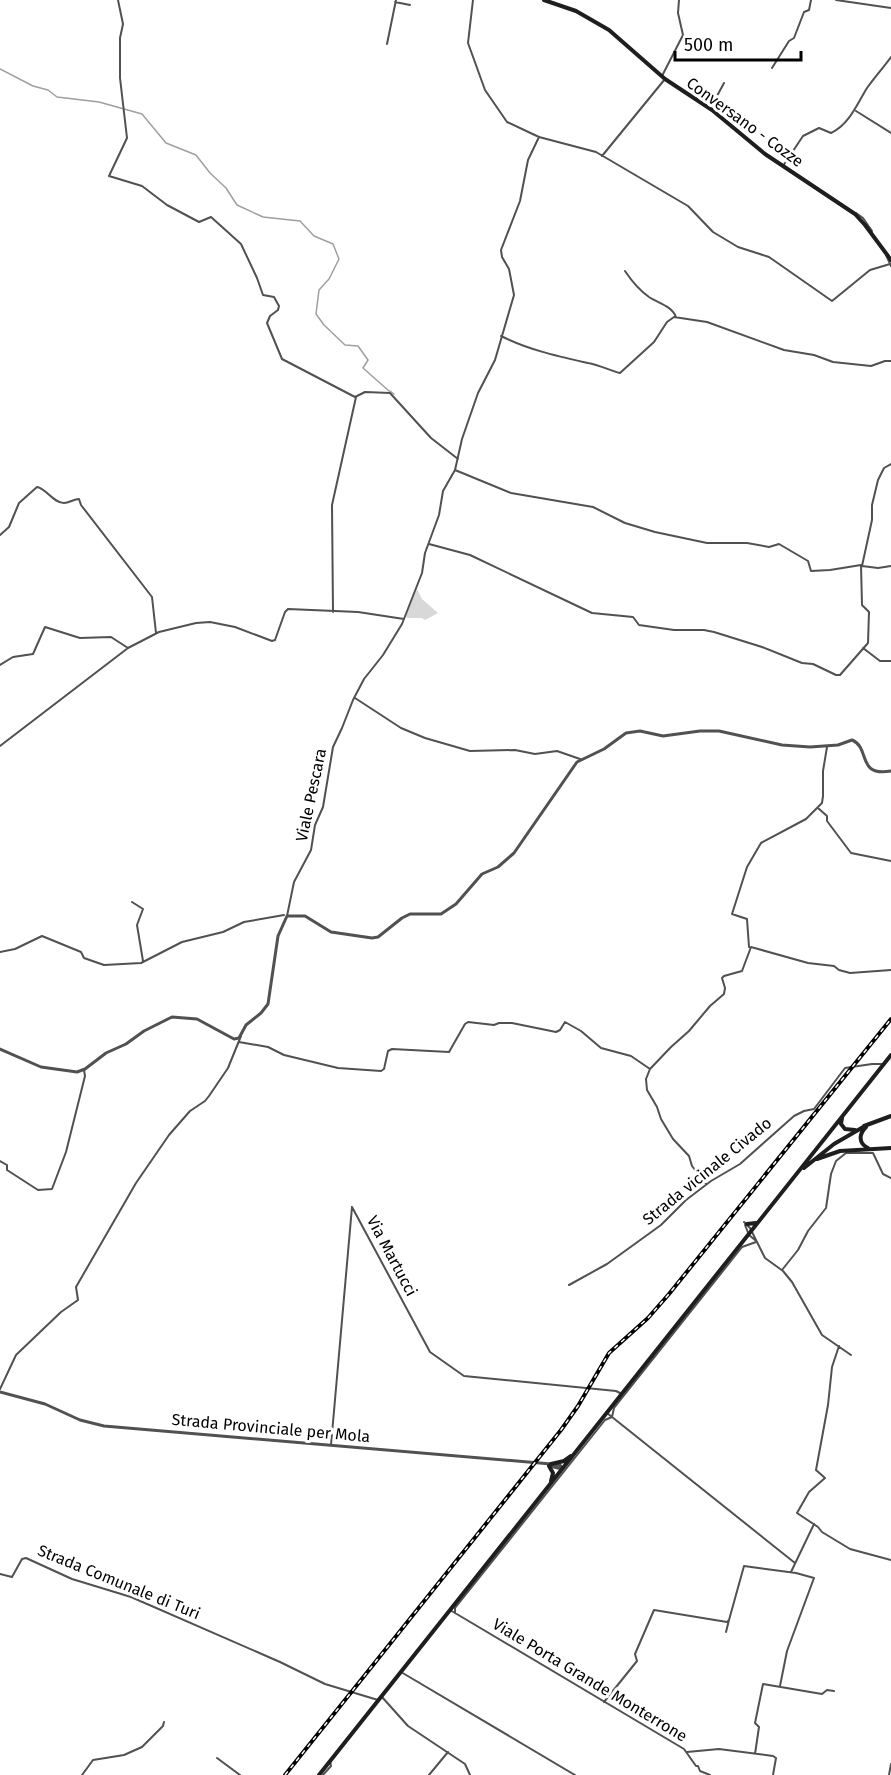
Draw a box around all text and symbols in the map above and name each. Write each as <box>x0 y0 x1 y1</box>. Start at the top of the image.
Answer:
scale bar <box>675 24 801 62</box>
text: 500 m <box>684 34 733 56</box>
street label: Conversano - Cozze <box>683 73 807 171</box>
street label: Viale Pescara <box>292 747 330 843</box>
street label: Strada vicinale Civado <box>639 1113 775 1229</box>
street label: Via Martucci <box>363 1213 421 1299</box>
street label: Strada Provinciale per Mola <box>171 1410 371 1446</box>
street label: Strada Comunale di Turi <box>35 1541 203 1623</box>
street label: Viale Porta Grande Monterrone <box>489 1614 691 1746</box>

